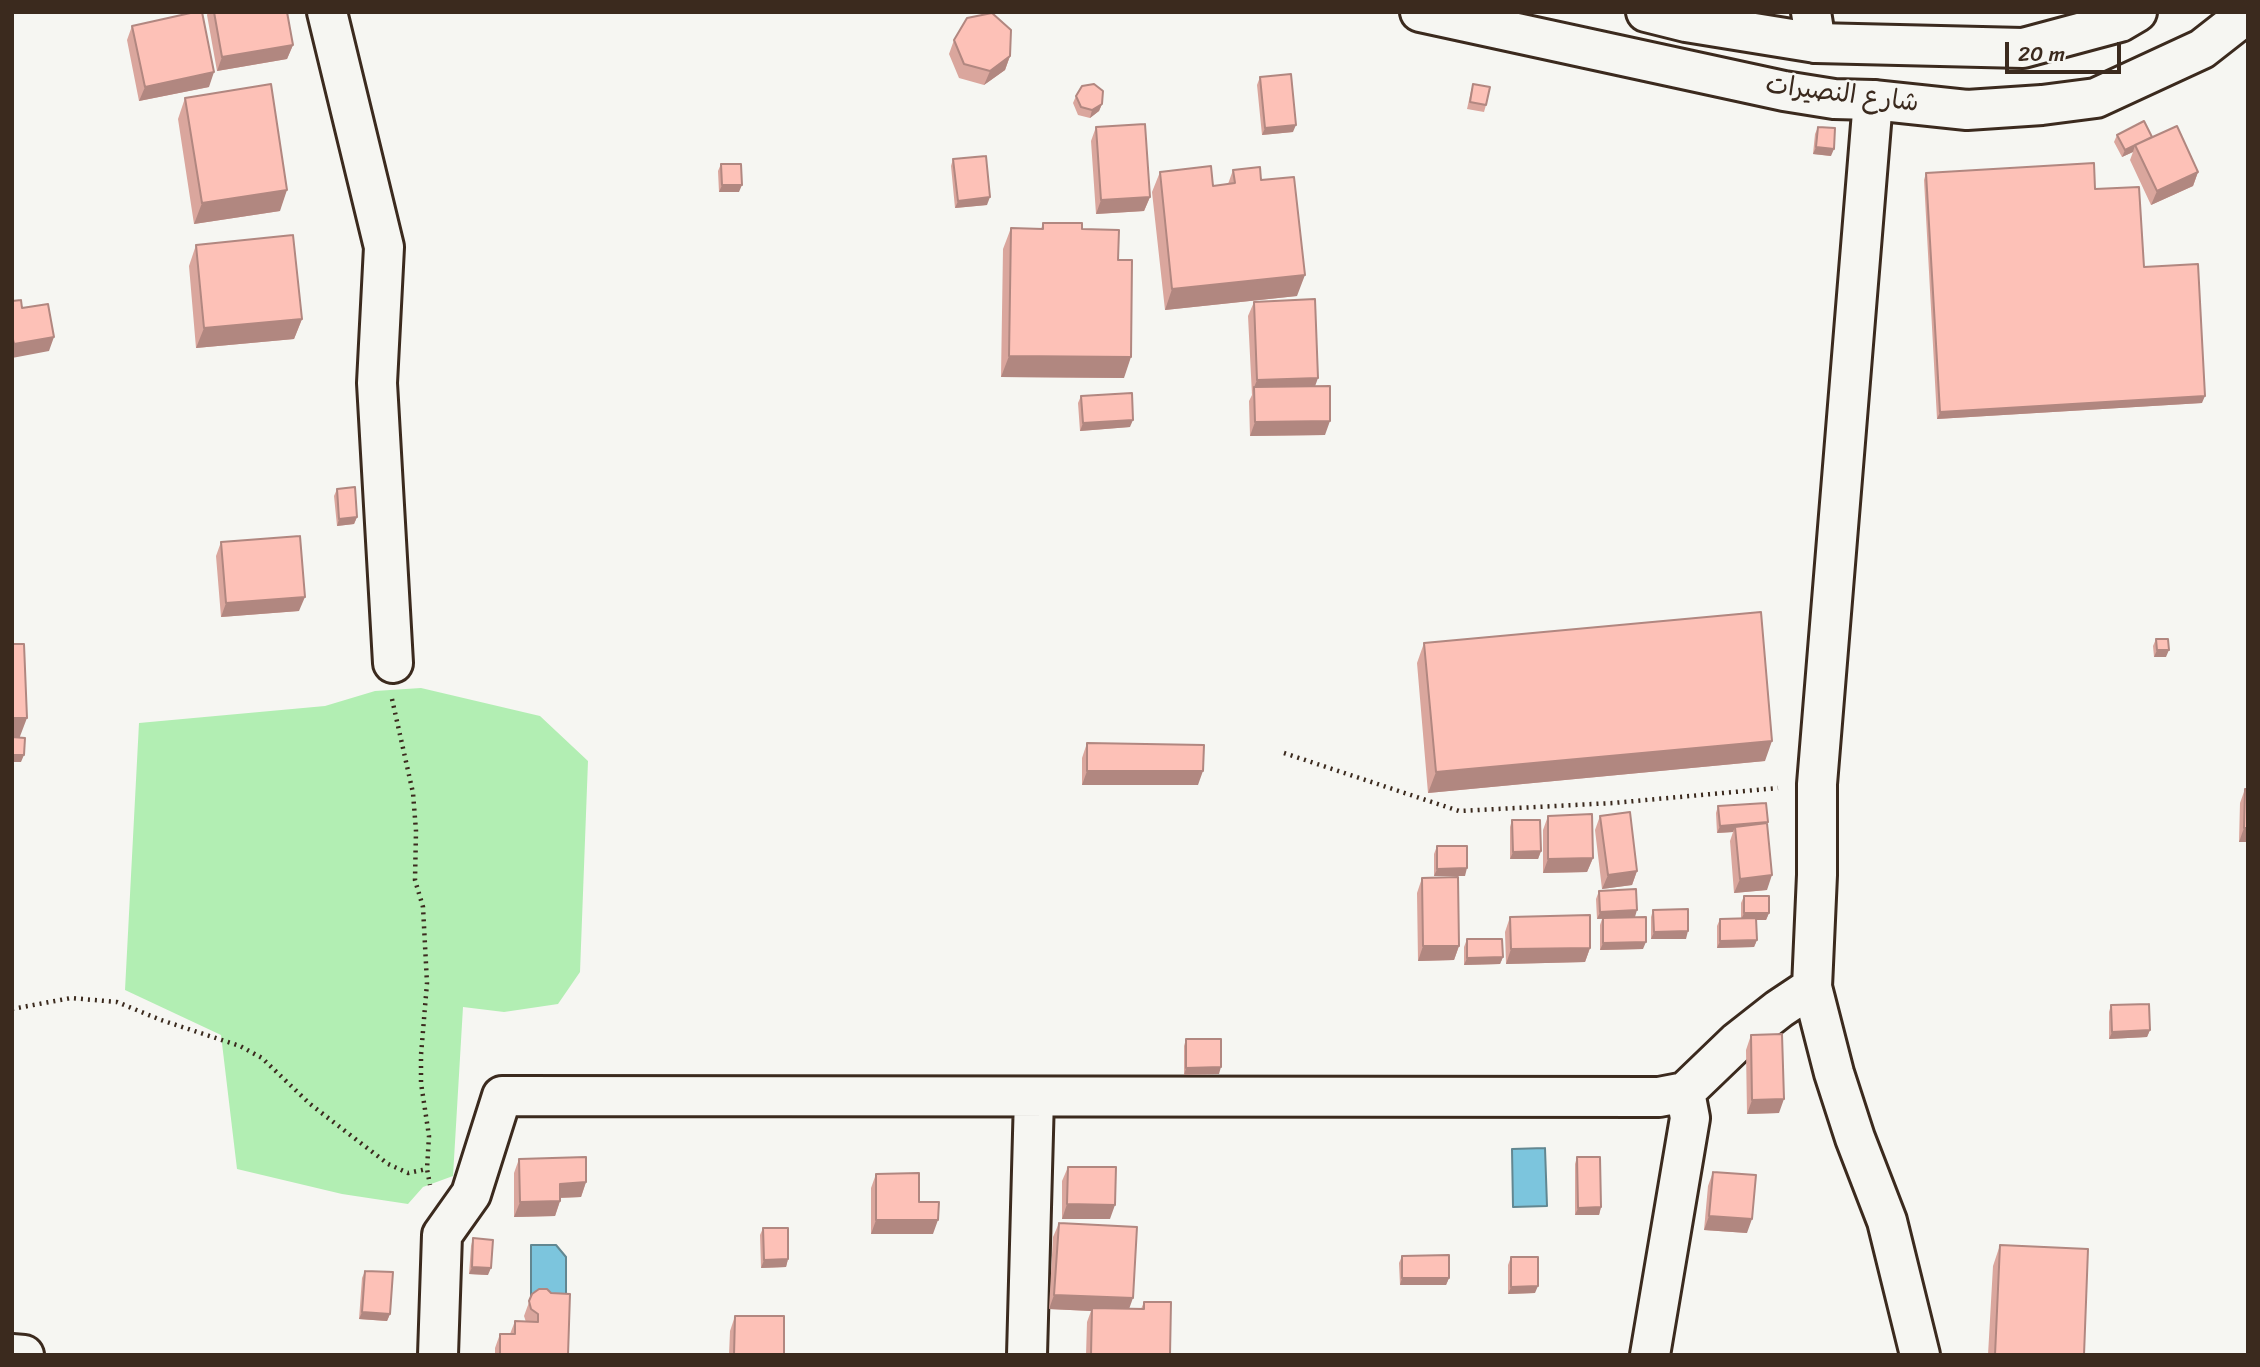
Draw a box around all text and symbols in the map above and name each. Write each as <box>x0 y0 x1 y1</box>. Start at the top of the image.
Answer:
scale bar <box>2008 28 2124 72</box>
text: 20 m <box>2018 35 2065 73</box>
street label: شارع النصيرات <box>1764 70 1920 120</box>

